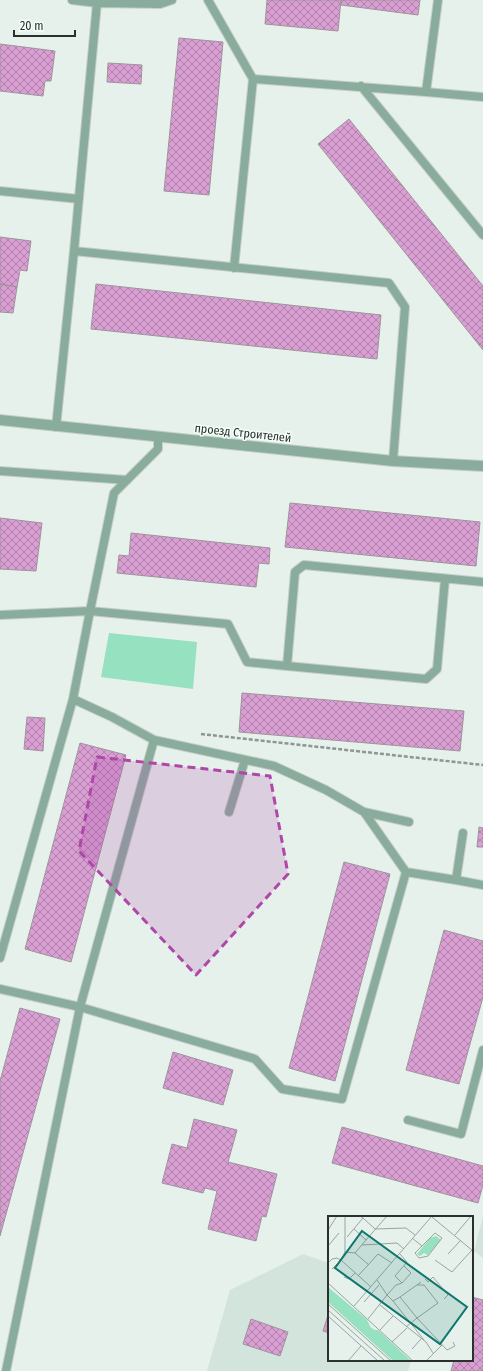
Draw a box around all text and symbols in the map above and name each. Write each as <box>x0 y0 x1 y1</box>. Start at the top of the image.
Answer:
scale bar <box>14 12 75 38</box>
text: 20 m <box>20 19 44 33</box>
street label: проезд Строителей <box>194 421 292 445</box>
inset map <box>328 1216 473 1361</box>

